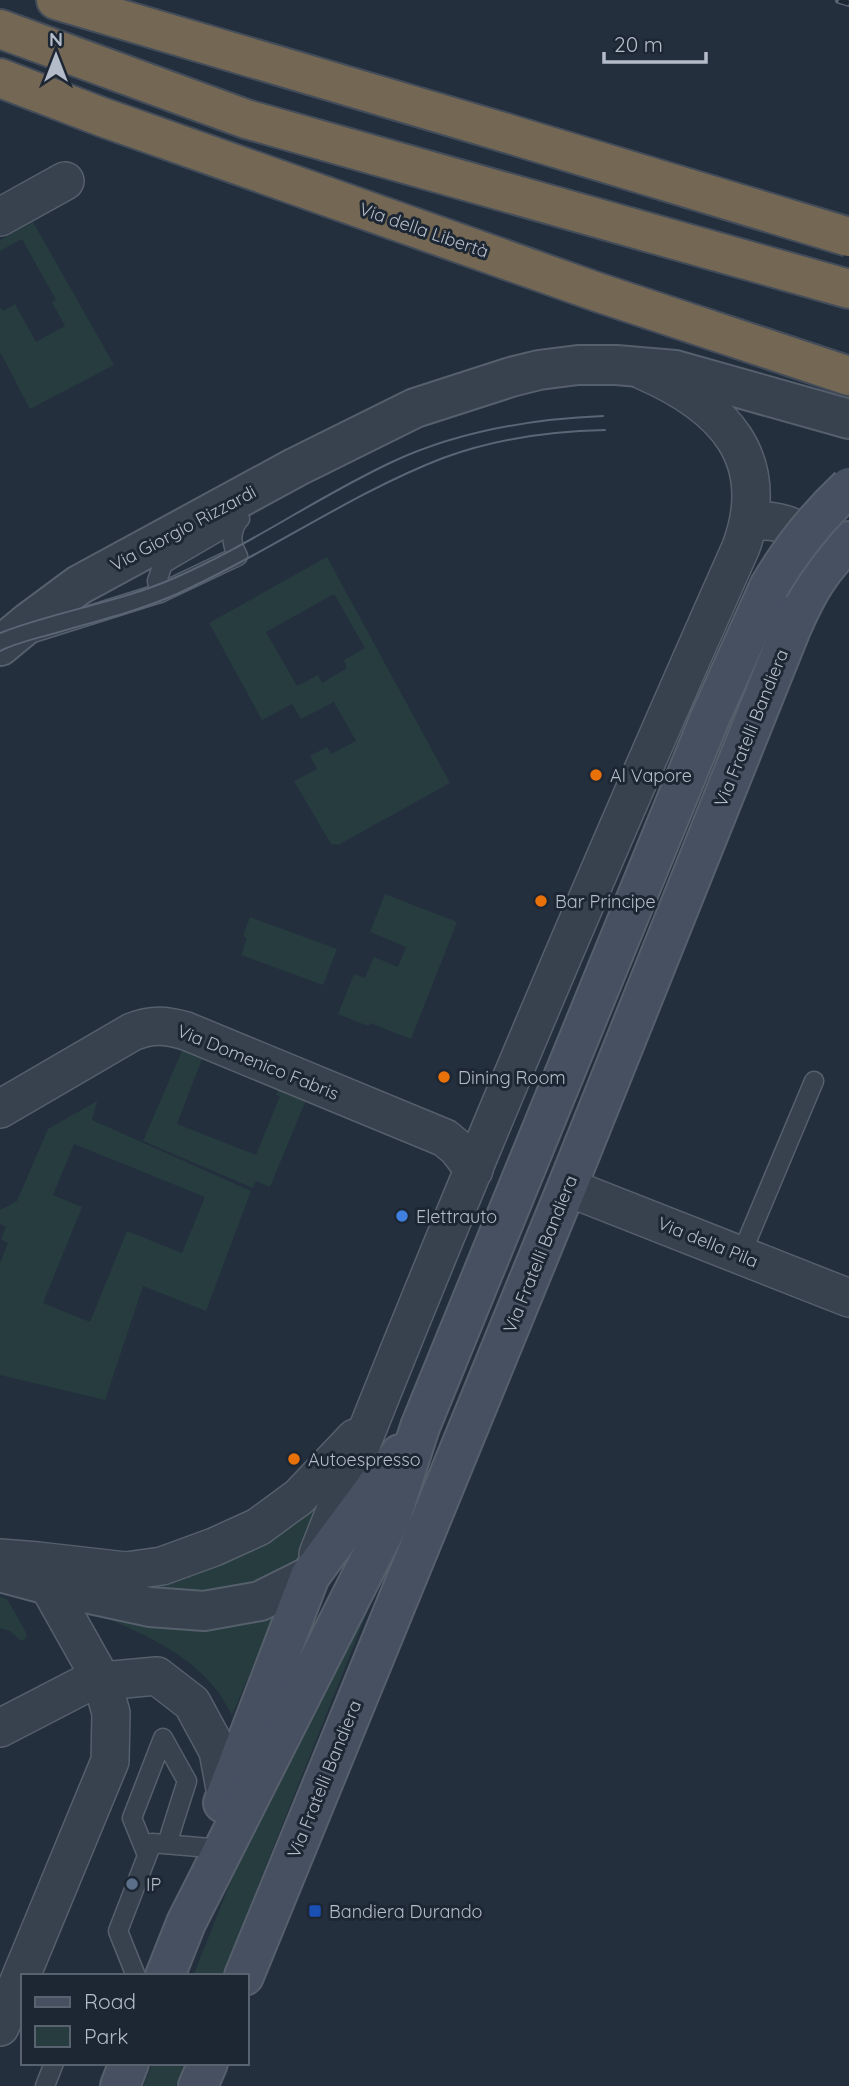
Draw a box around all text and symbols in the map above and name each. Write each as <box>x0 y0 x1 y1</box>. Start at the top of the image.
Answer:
north arrow <box>21 21 91 91</box>
scale bar <box>604 21 706 65</box>
text: N <box>49 27 63 51</box>
text: 20 m <box>614 31 663 57</box>
street label: Via della Libertà <box>356 197 492 263</box>
street label: Via Giorgio Rizzardi <box>106 480 260 576</box>
street label: Via Fratelli Bandiera <box>709 646 793 810</box>
place label: Al Vapore <box>610 764 692 787</box>
marker: Al Vapore <box>588 767 604 783</box>
place label: Bar Principe <box>555 890 656 913</box>
marker: Bar Principe <box>533 893 549 909</box>
street label: Via Domenico Fabris <box>174 1019 342 1105</box>
place label: Dining Room <box>458 1066 566 1089</box>
marker: Dining Room <box>436 1069 452 1085</box>
street label: Via Fratelli Bandiera <box>498 1172 582 1336</box>
place label: Elettrauto <box>416 1205 497 1228</box>
marker: Elettrauto <box>394 1208 410 1224</box>
street label: Via della Pila <box>654 1211 762 1273</box>
place label: Autoespresso <box>308 1448 421 1471</box>
marker: Autoespresso <box>286 1451 302 1467</box>
street label: Via Fratelli Bandiera <box>282 1697 366 1861</box>
place label: IP <box>146 1873 161 1896</box>
marker: IP <box>124 1876 140 1892</box>
place label: Bandiera Durando <box>329 1900 483 1923</box>
marker: Bandiera Durando <box>307 1903 323 1919</box>
legend <box>21 1974 248 2065</box>
text: Road <box>84 1988 136 2014</box>
text: Park <box>84 2023 128 2049</box>

